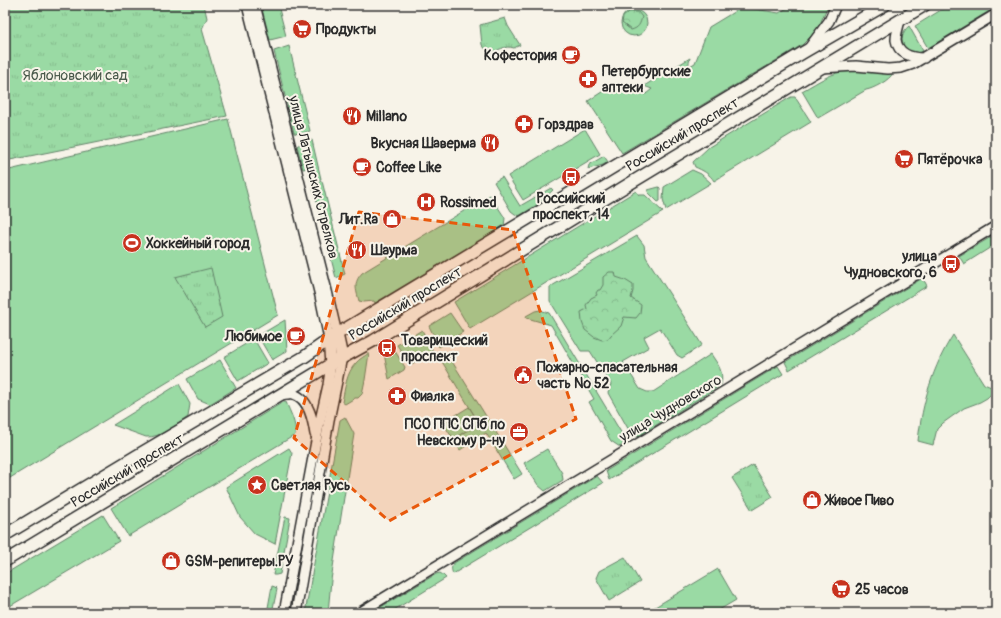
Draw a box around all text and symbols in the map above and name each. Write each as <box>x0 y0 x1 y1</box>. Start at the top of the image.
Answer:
supermarket icon: Продукты <box>291 18 313 40</box>
place label: Продукты <box>316 21 376 38</box>
cafe icon: Кофестория <box>560 44 582 66</box>
place label: Кофестория <box>484 47 557 64</box>
place label: Петербургские аптеки <box>602 63 692 96</box>
park label: Яблоновский сад <box>23 67 128 84</box>
pharmacy icon: Петербургские аптеки <box>577 68 599 90</box>
street label: улица Латышских Стрелков <box>285 93 342 261</box>
street label: Российский проспект <box>623 94 742 175</box>
restaurant icon: Millano <box>341 105 363 127</box>
place label: Millano <box>366 108 408 125</box>
pharmacy icon: Горздрав <box>513 113 535 135</box>
place label: Горздрав <box>538 116 594 133</box>
restaurant icon: Вкусная Шаверма <box>479 132 501 154</box>
place label: Вкусная Шаверма <box>371 135 476 152</box>
supermarket icon: Пятёрочка <box>893 148 915 170</box>
place label: Пятёрочка <box>918 151 983 168</box>
cafe icon: Coffee Like <box>351 156 373 178</box>
place label: Coffee Like <box>376 159 442 176</box>
bus stop icon: Российский проспект, 14 <box>560 166 582 188</box>
place label: Российский проспект, 14 <box>533 190 610 223</box>
hospital icon: Rossimed <box>415 191 437 213</box>
place label: Rossimed <box>440 194 497 211</box>
shop icon: Лит.Ra <box>381 208 403 230</box>
place label: Лит.Ra <box>338 211 378 228</box>
sports icon: Хоккейный город <box>121 232 143 254</box>
place label: Хоккейный город <box>146 235 250 252</box>
restaurant icon: Шаурма <box>346 239 368 261</box>
place label: Шаурма <box>370 242 418 259</box>
place label: улица Чудновского, 6 <box>844 248 937 281</box>
bus stop icon: улица Чудновского, 6 <box>940 253 962 275</box>
street label: Российский проспект <box>346 263 465 344</box>
cafe icon: Любимое <box>285 325 307 347</box>
place label: Любимое <box>224 328 283 345</box>
place label: Товарищеский проспект <box>400 332 488 365</box>
bus stop icon: Товарищеский проспект <box>376 337 398 359</box>
place label: Пожарно-спасательная часть № 52 <box>537 359 678 392</box>
public building icon: Пожарно-спасательная часть № 52 <box>512 364 534 386</box>
street label: улица Чудновского <box>615 371 725 446</box>
pharmacy icon: Фиалка <box>386 385 408 407</box>
place label: Фиалка <box>410 388 455 405</box>
place label: ПСО ППС СПб по Невскому р-ну <box>405 416 505 449</box>
office icon: ПСО ППС СПб по Невскому р-ну <box>508 421 530 443</box>
street label: Российский проспект <box>68 430 187 511</box>
place icon: Светлая Русь <box>246 474 268 496</box>
place label: Светлая Русь <box>271 477 350 494</box>
shop icon: Живое Пиво <box>801 489 823 511</box>
place label: Живое Пиво <box>823 492 894 509</box>
shop icon: GSM-репитеры.РУ <box>160 550 182 572</box>
place label: GSM-репитеры.РУ <box>185 553 294 570</box>
supermarket icon: 25 часов <box>830 578 852 600</box>
place label: 25 часов <box>855 581 909 598</box>

